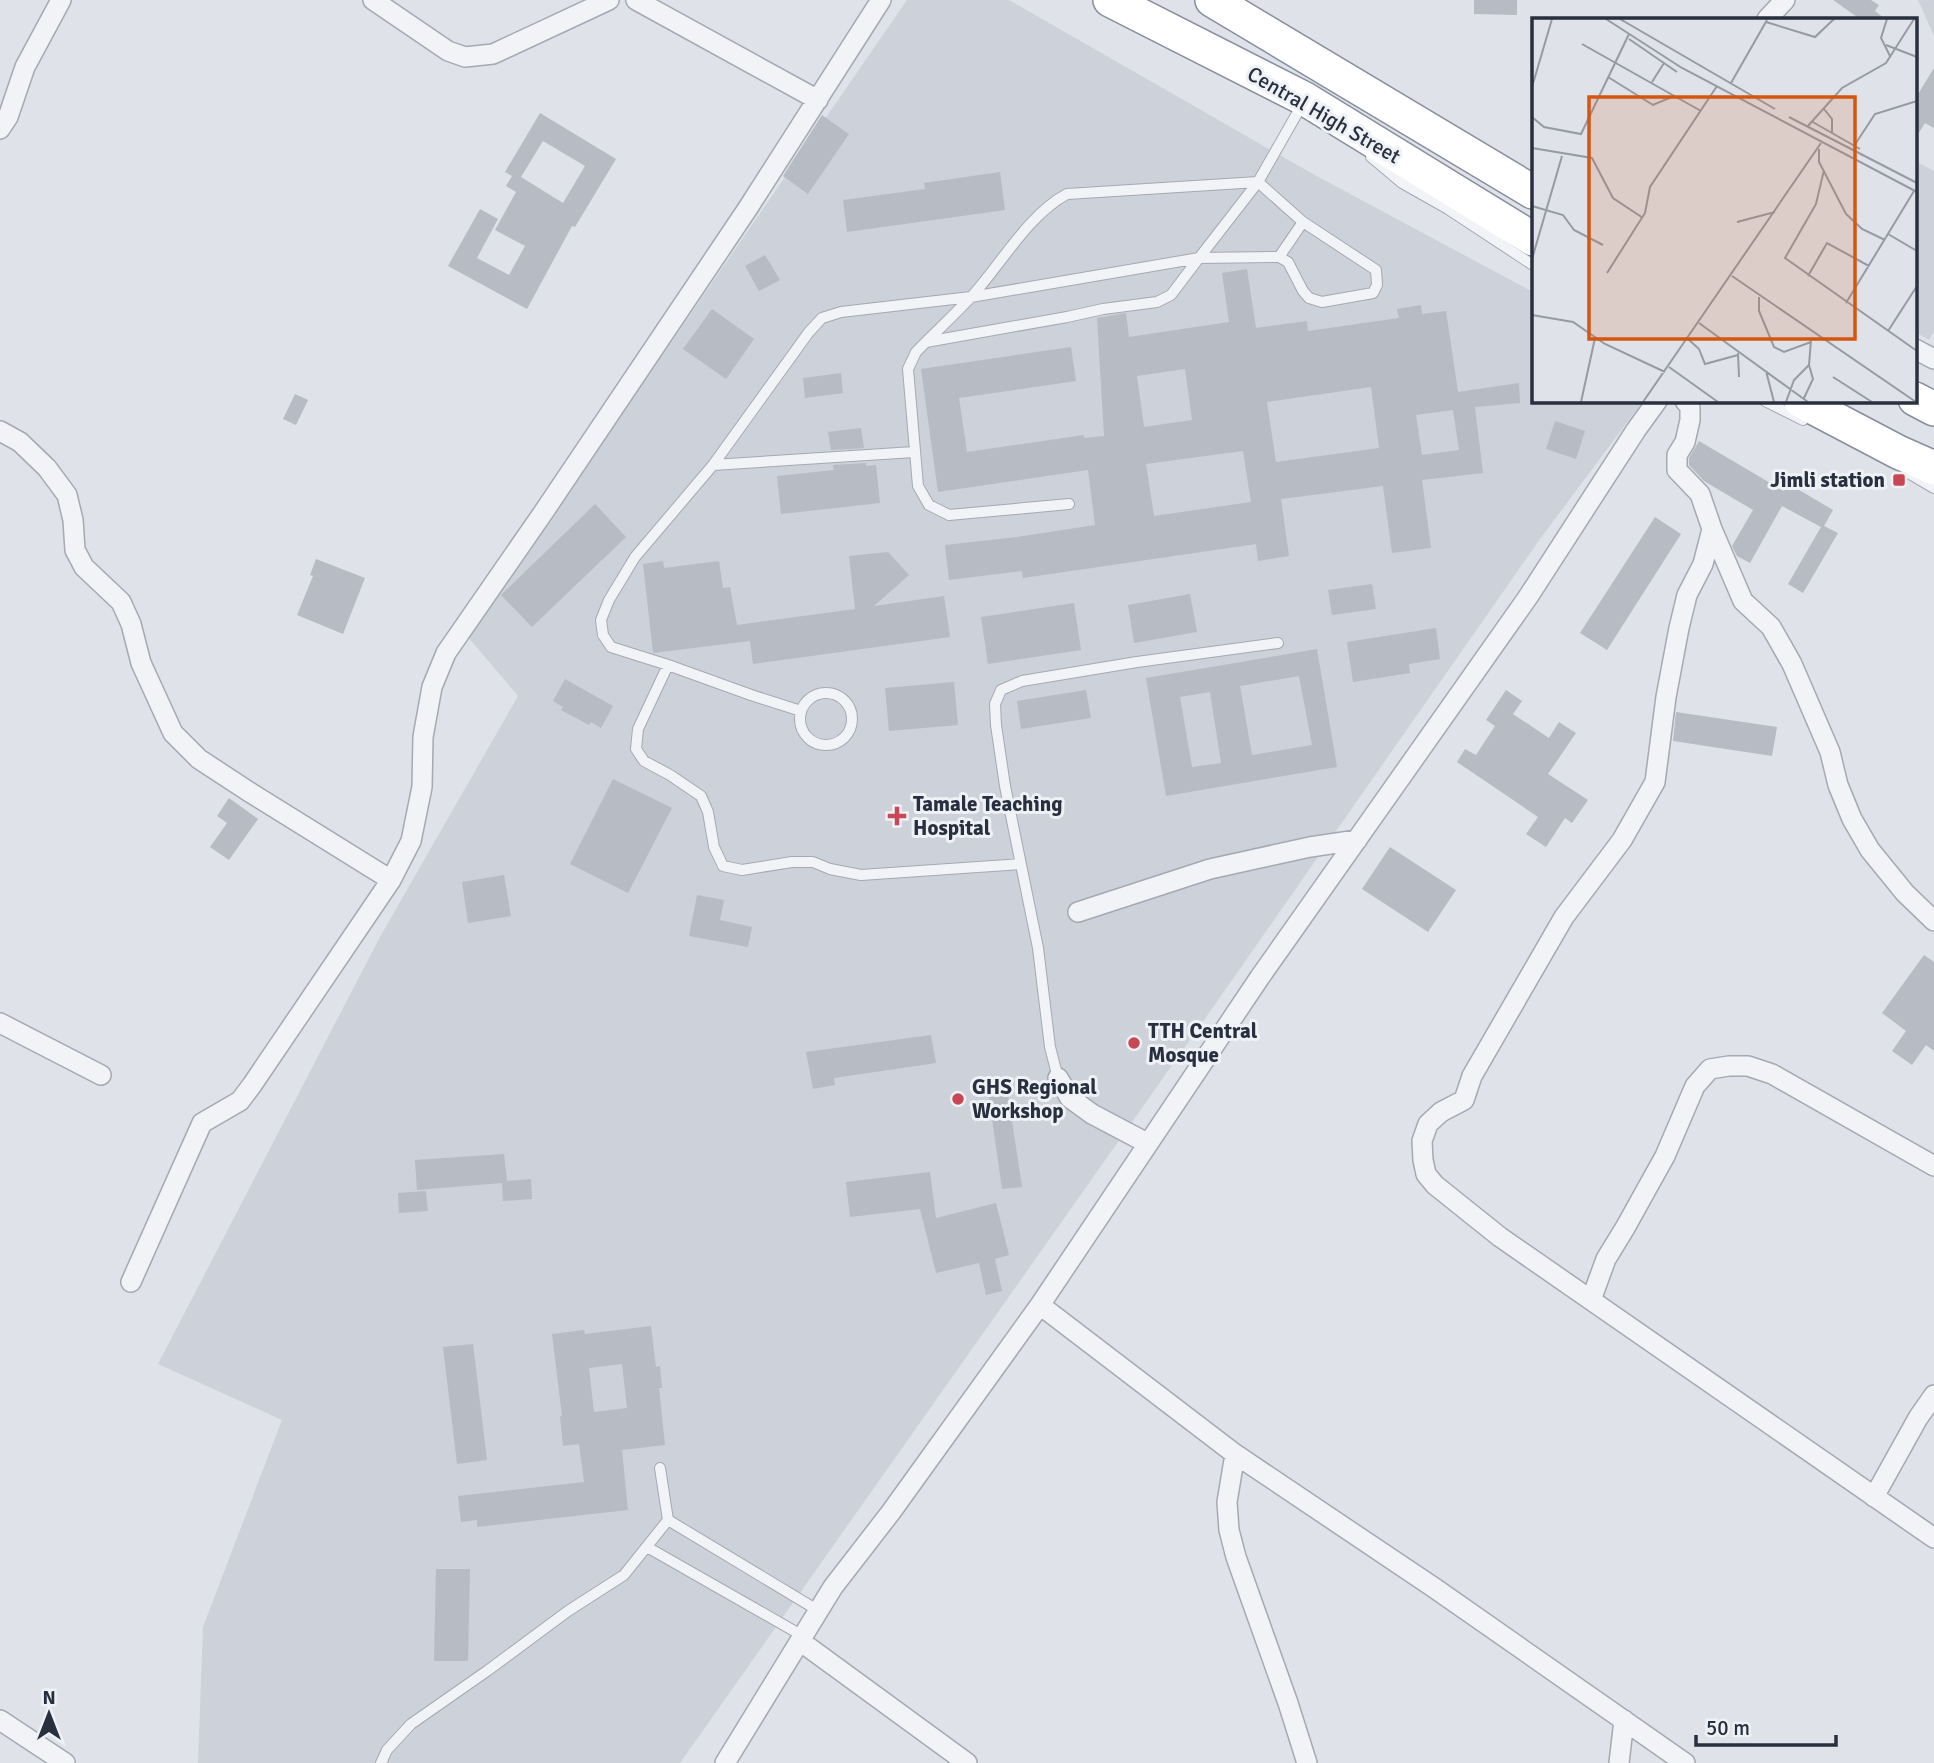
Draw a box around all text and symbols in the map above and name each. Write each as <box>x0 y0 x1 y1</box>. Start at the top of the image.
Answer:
inset map <box>1532 18 1916 402</box>
street label: Central High Street <box>1243 61 1405 169</box>
place label: Jimli station <box>1770 467 1885 493</box>
marker: Jimli station <box>1891 472 1907 488</box>
place label: Tamale Teaching Hospital <box>913 791 1063 841</box>
marker: Tamale Teaching Hospital <box>887 806 907 826</box>
place label: TTH Central Mosque <box>1148 1018 1258 1068</box>
marker: TTH Central Mosque <box>1126 1035 1142 1051</box>
place label: GHS Regional Workshop <box>972 1074 1097 1124</box>
marker: GHS Regional Workshop <box>950 1091 966 1107</box>
north arrow <box>14 1679 84 1749</box>
text: N <box>42 1686 56 1710</box>
scale bar <box>1696 1704 1836 1748</box>
text: 50 m <box>1706 1715 1750 1741</box>

